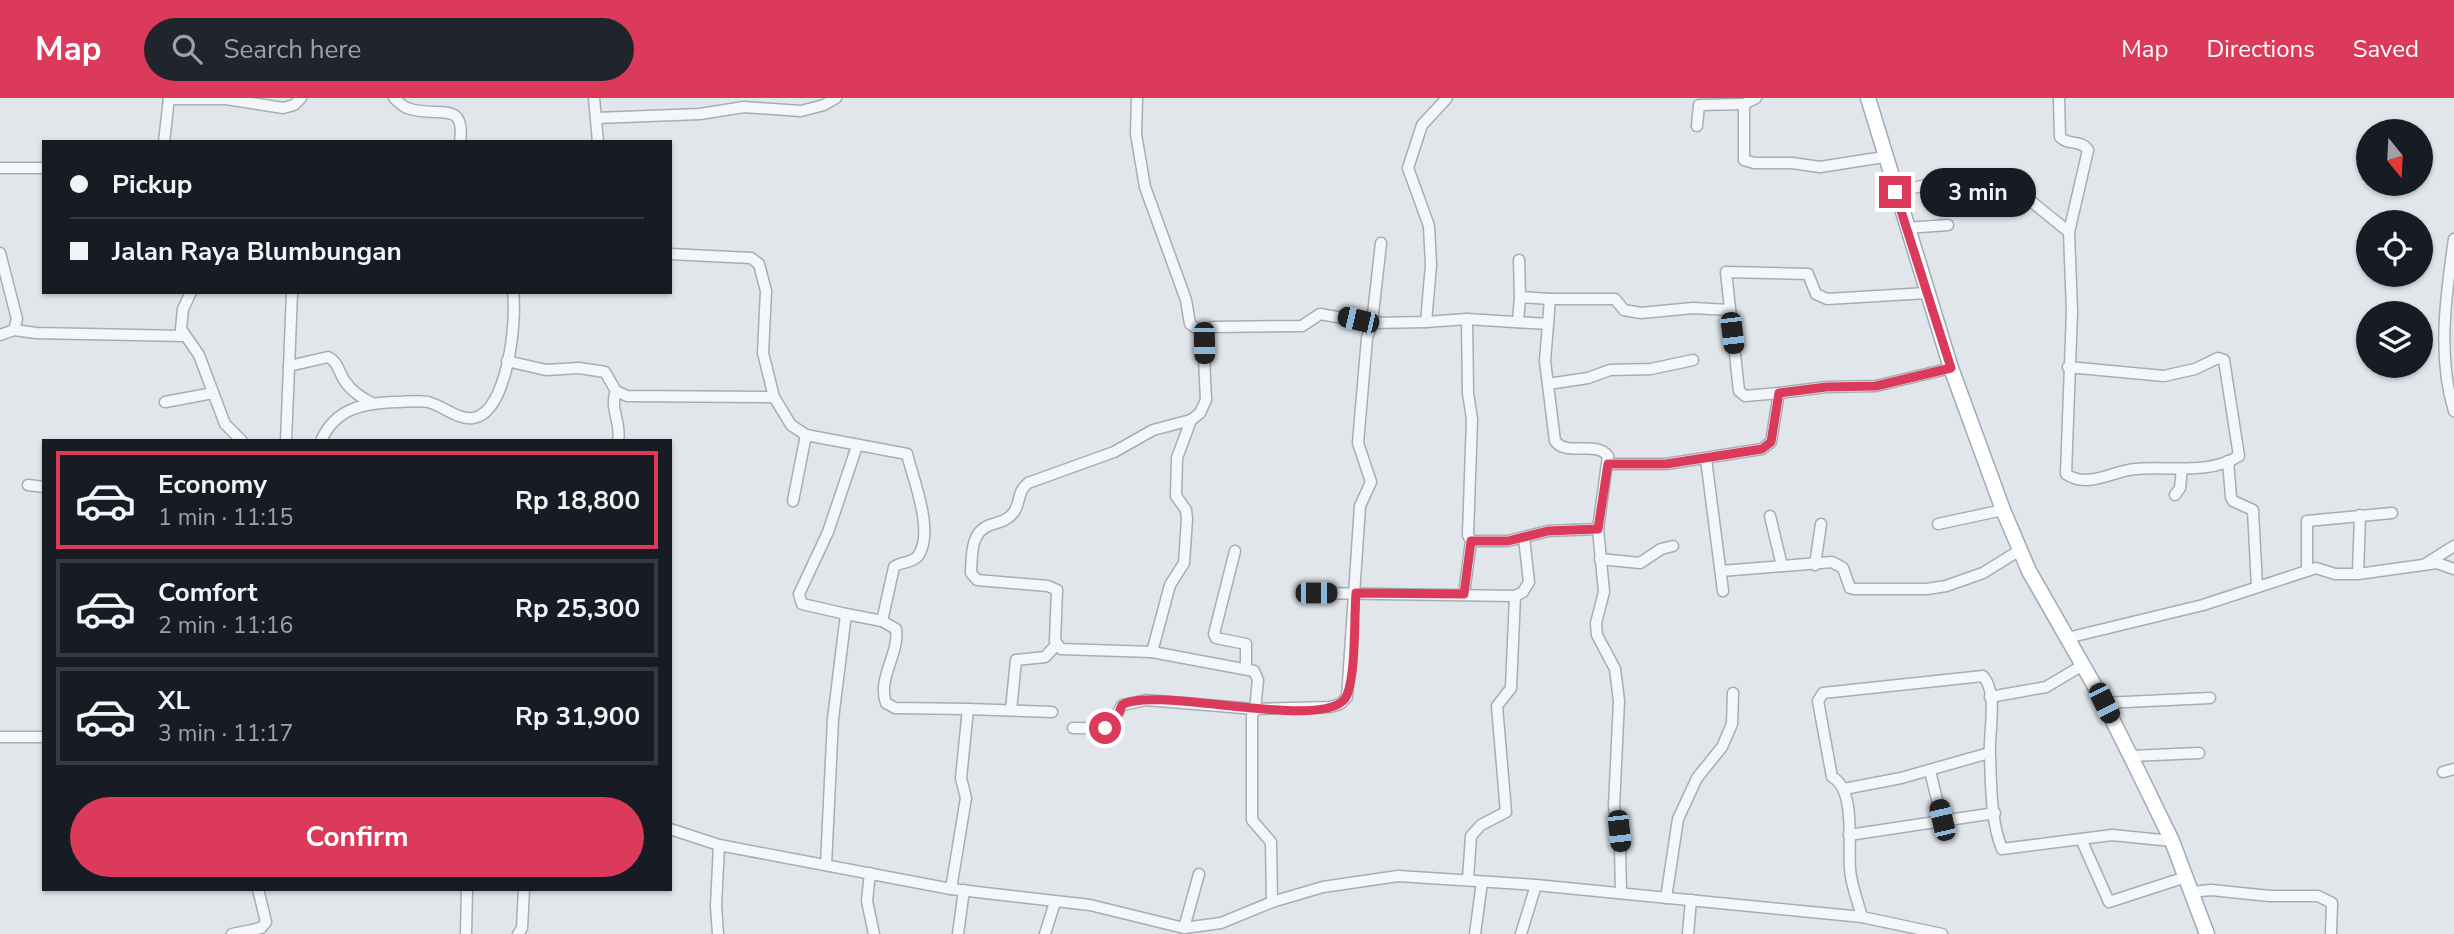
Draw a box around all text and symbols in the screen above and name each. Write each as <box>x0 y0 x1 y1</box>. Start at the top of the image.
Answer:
search box <box>144 18 634 81</box>
text: Map <box>35 27 102 72</box>
icon: search <box>168 30 206 68</box>
text: Search here <box>224 32 361 67</box>
text: Map <box>2121 33 2168 65</box>
text: Directions <box>2206 33 2315 65</box>
text: Saved <box>2353 33 2419 65</box>
north arrow <box>2356 119 2432 196</box>
map controls <box>2356 119 2433 378</box>
text: Pickup <box>112 167 192 202</box>
callout: 3 min <box>1920 168 2035 217</box>
route end <box>1879 176 1911 208</box>
text: 3 min <box>1948 177 2008 208</box>
button: locate <box>2356 210 2433 287</box>
text: Jalan Raya Blumbungan <box>112 234 402 269</box>
button: layers <box>2356 301 2433 378</box>
car <box>1336 305 1381 335</box>
car <box>1720 311 1745 355</box>
car <box>1194 322 1215 364</box>
text: Economy <box>158 467 267 502</box>
icon: car <box>74 469 137 532</box>
text: Rp 18,800 <box>515 483 640 518</box>
text: 1 min · 11:15 <box>158 502 293 533</box>
text: Comfort <box>158 575 258 610</box>
icon: car <box>74 577 137 640</box>
car <box>1296 583 1338 604</box>
text: Rp 25,300 <box>515 591 640 626</box>
text: 2 min · 11:16 <box>158 610 293 641</box>
car <box>2086 680 2123 726</box>
text: XL <box>158 683 190 718</box>
icon: car <box>74 685 137 748</box>
text: Rp 31,900 <box>515 699 640 734</box>
route start <box>1089 712 1121 744</box>
text: 3 min · 11:17 <box>158 718 293 749</box>
button: Confirm <box>70 797 644 877</box>
car <box>1928 797 1957 843</box>
car <box>1607 809 1632 853</box>

